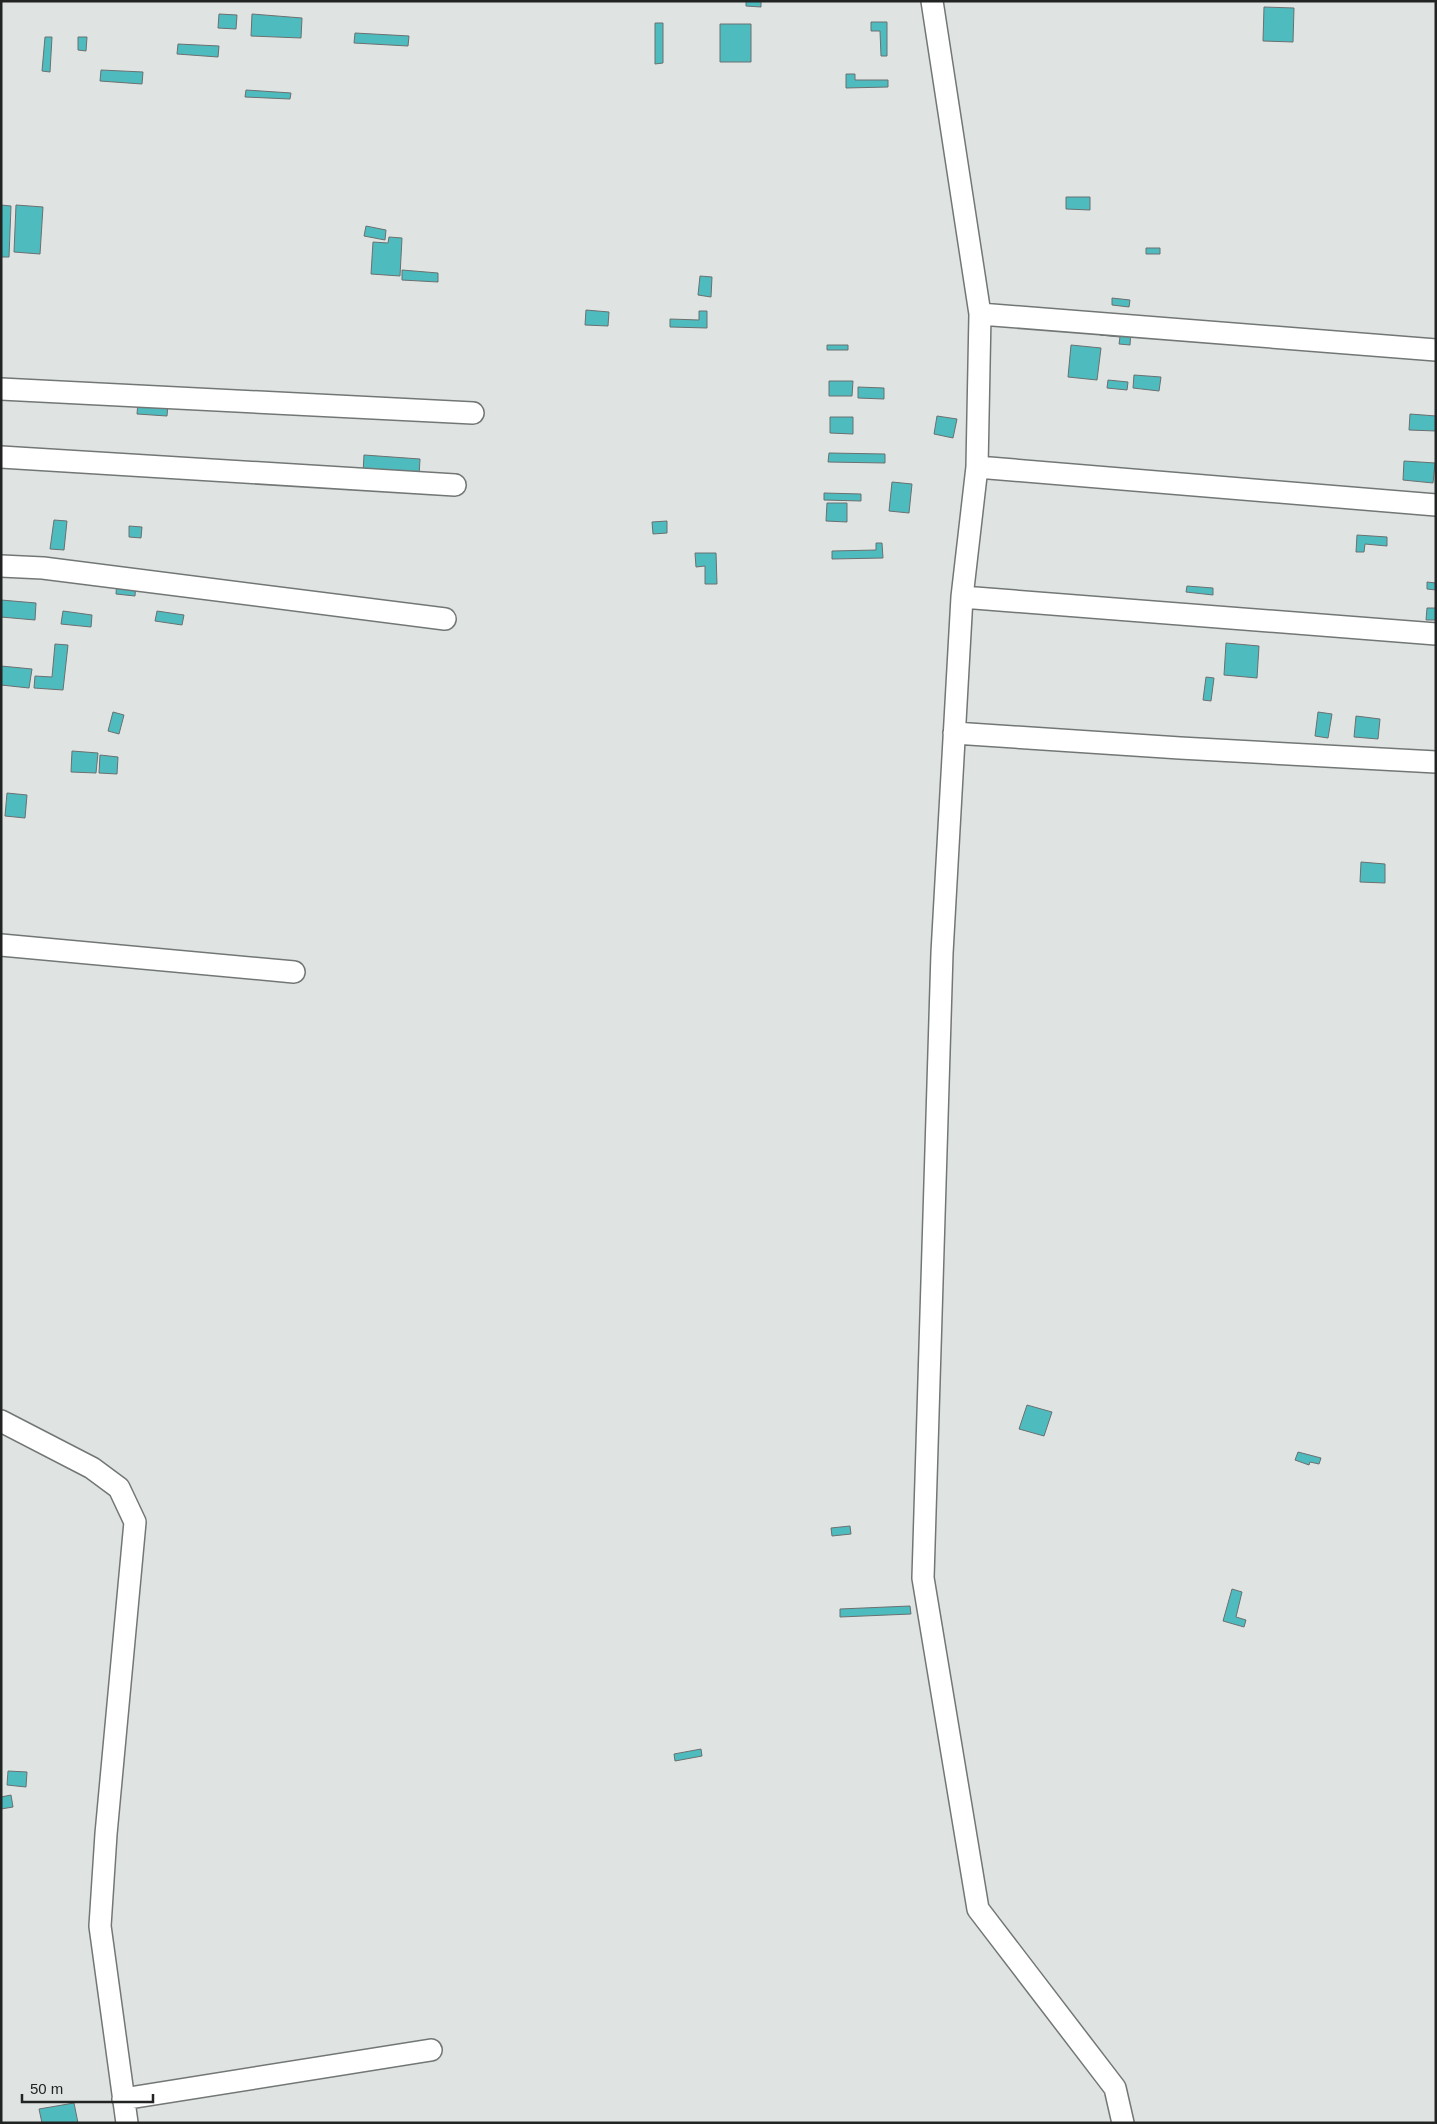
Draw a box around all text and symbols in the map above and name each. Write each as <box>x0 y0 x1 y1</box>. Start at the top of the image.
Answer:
scale bar <box>22 2072 154 2104</box>
text: 50 m <box>30 2080 63 2097</box>

